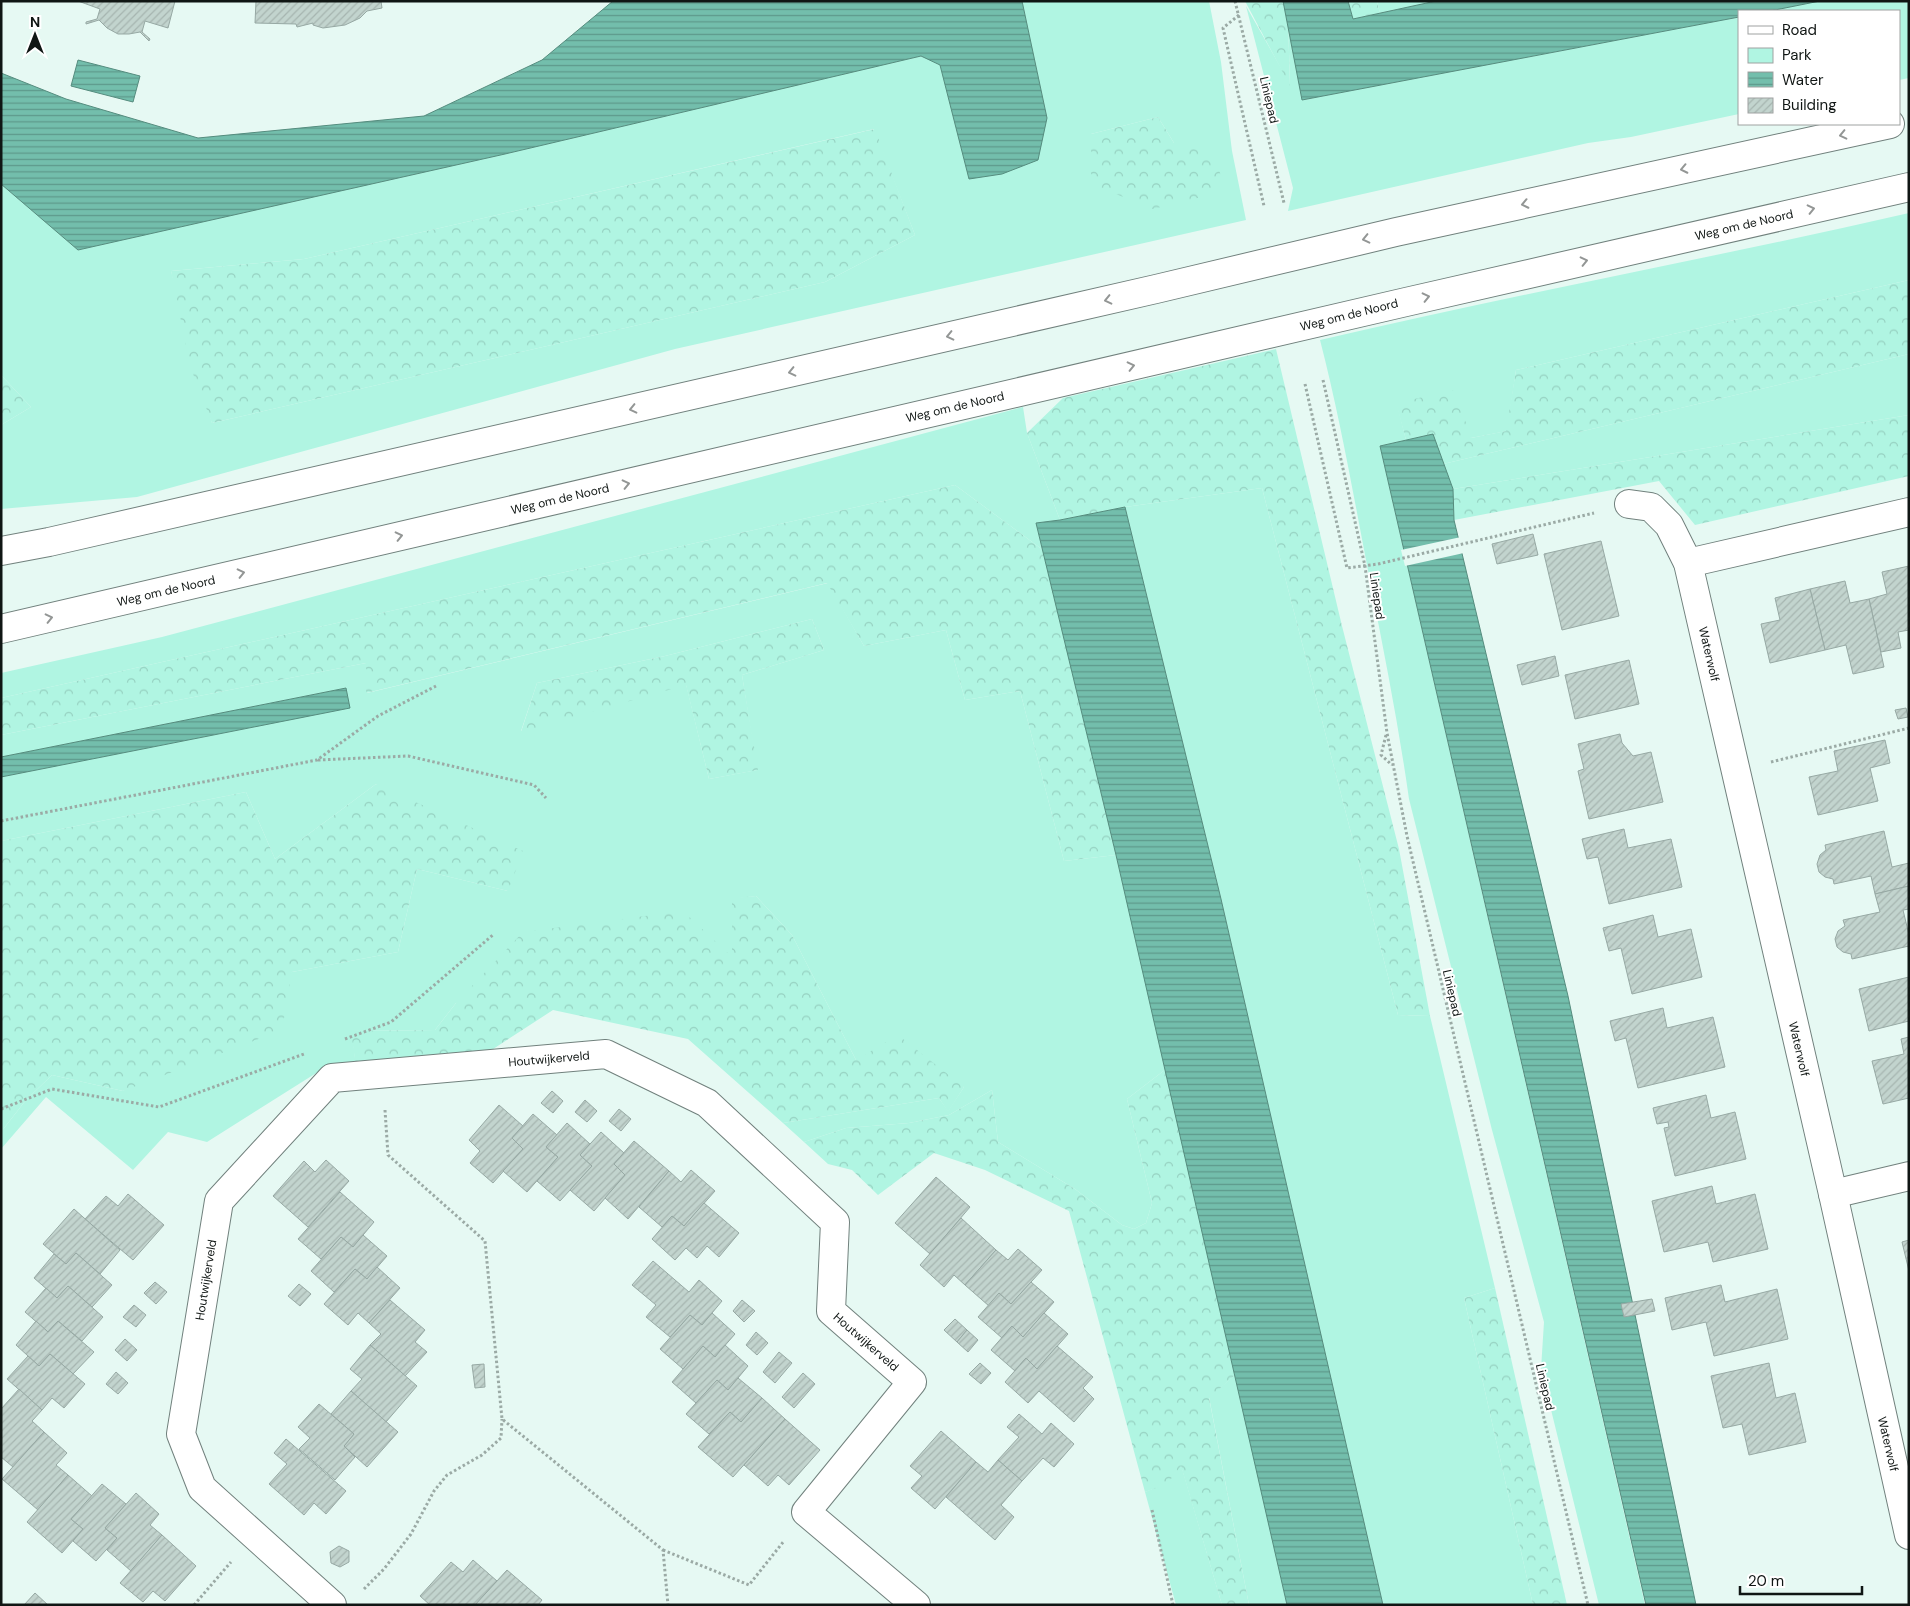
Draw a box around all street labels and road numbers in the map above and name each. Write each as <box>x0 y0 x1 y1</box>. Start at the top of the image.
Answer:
street label: Liniepad <box>1256 75 1282 125</box>
street label: Weg om de Noord <box>1693 206 1795 244</box>
street label: Weg om de Noord <box>1298 295 1400 335</box>
street label: Weg om de Noord <box>904 388 1006 426</box>
street label: Weg om de Noord <box>509 480 611 518</box>
street label: Liniepad <box>1366 571 1388 621</box>
street label: Weg om de Noord <box>115 572 217 610</box>
street label: Waterwolf <box>1695 625 1723 683</box>
street label: Liniepad <box>1439 968 1465 1018</box>
street label: Waterwolf <box>1785 1020 1813 1078</box>
street label: Houtwijkerveld <box>508 1047 590 1071</box>
street label: Houtwijkerveld <box>192 1238 220 1322</box>
street label: Houtwijkerveld <box>830 1309 902 1375</box>
street label: Liniepad <box>1532 1362 1558 1412</box>
street label: Waterwolf <box>1874 1415 1902 1473</box>

